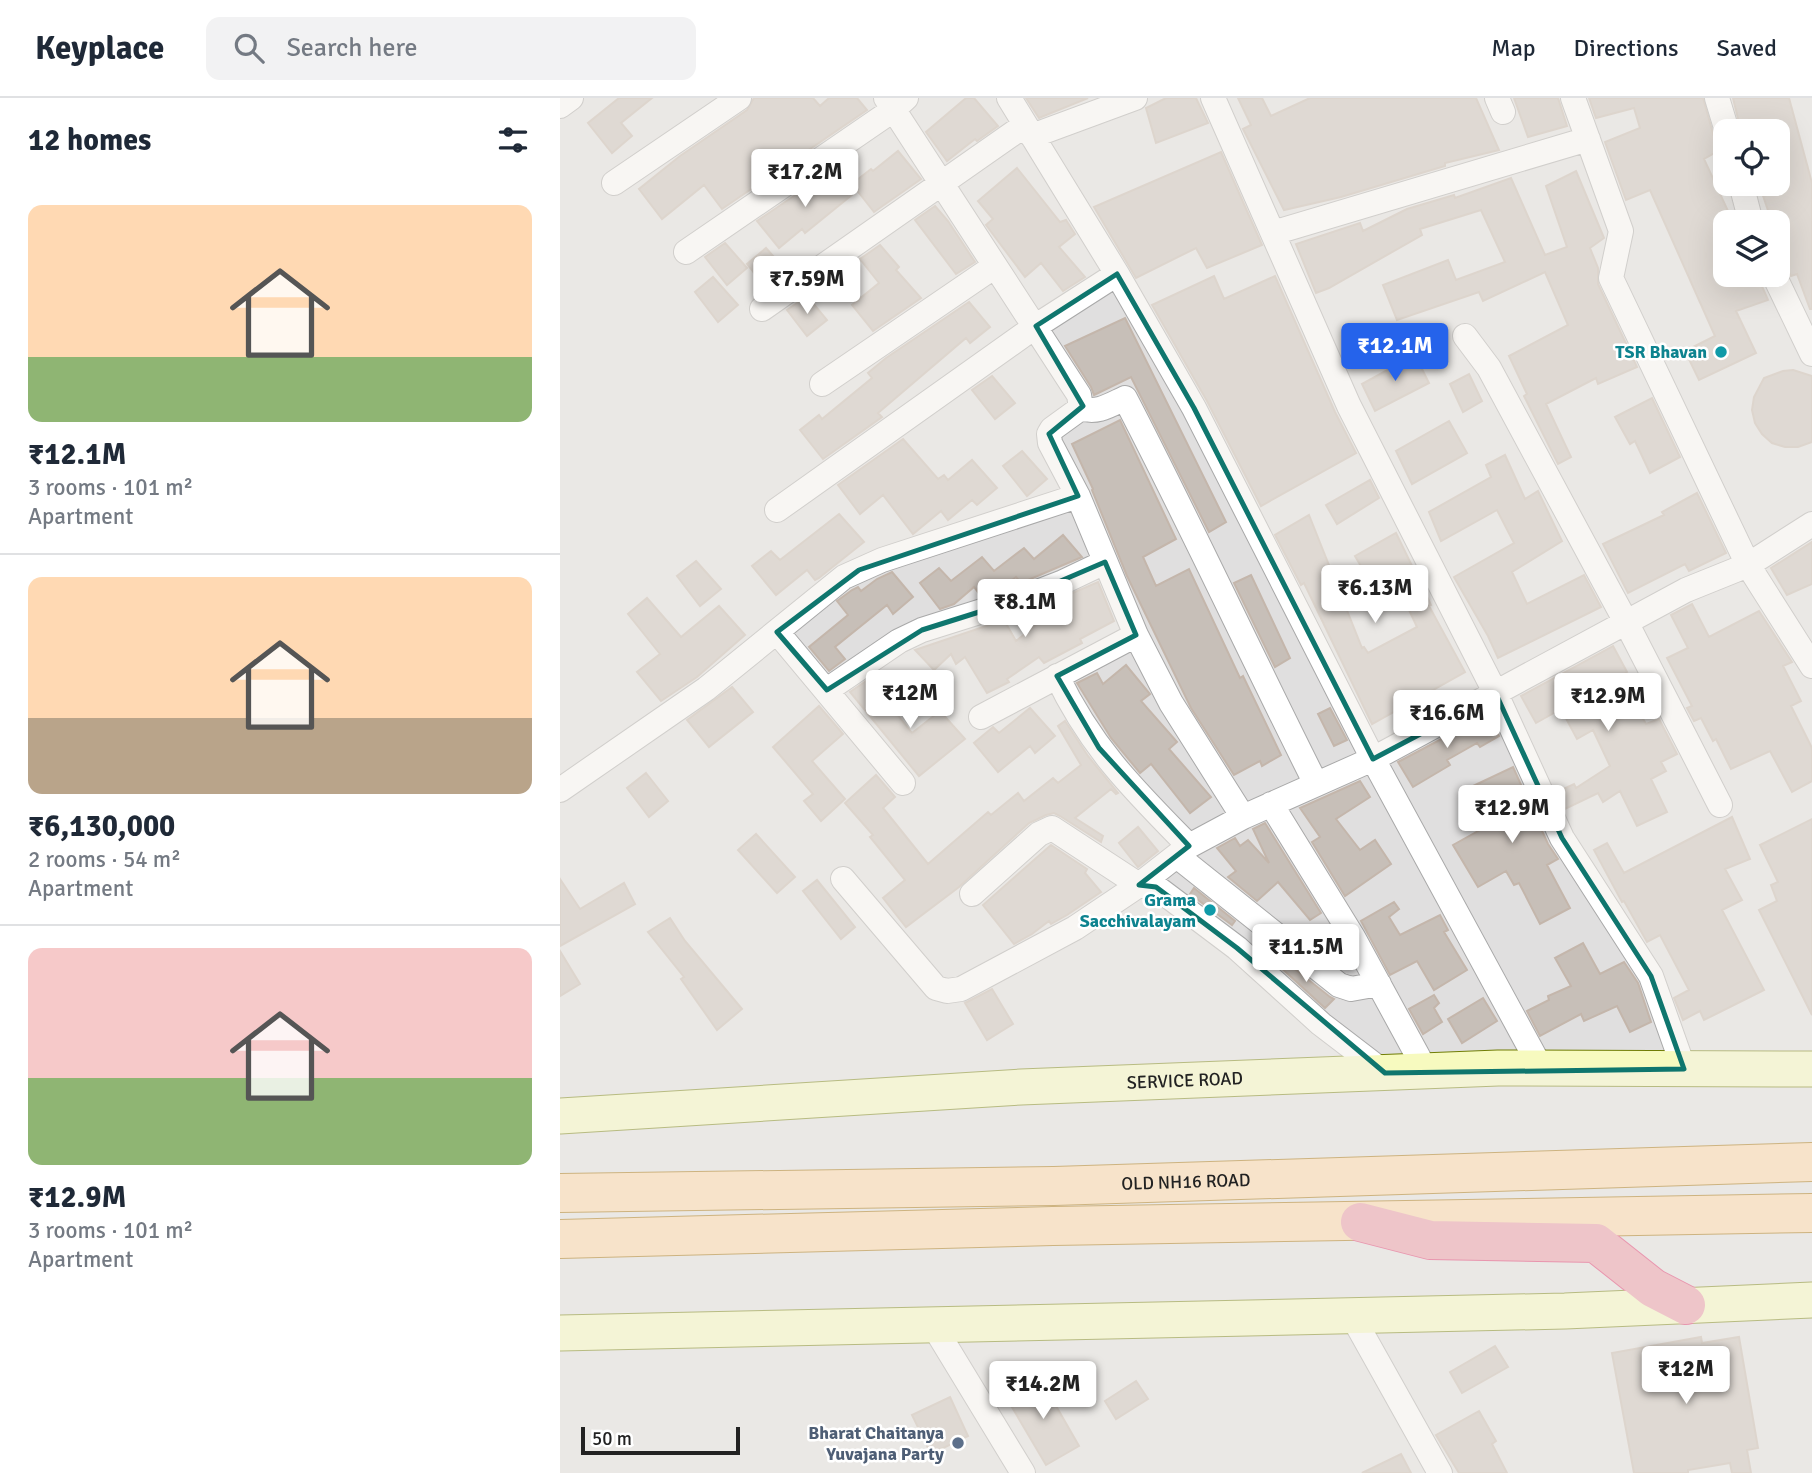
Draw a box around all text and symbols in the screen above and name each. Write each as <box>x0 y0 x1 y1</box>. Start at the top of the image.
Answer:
search box <box>206 17 696 80</box>
text: Keyplace <box>35 28 164 69</box>
icon: search <box>230 29 268 67</box>
text: Search here <box>286 32 418 64</box>
text: Map <box>1491 33 1536 63</box>
text: Directions <box>1574 33 1679 63</box>
text: Saved <box>1717 33 1777 63</box>
map controls <box>1713 119 1790 287</box>
button: locate <box>1713 119 1790 196</box>
icon: filters <box>494 121 532 159</box>
text: 12 homes <box>28 122 151 159</box>
pin: ₹17.2M <box>748 150 862 209</box>
text: ₹17.2M <box>767 157 843 186</box>
button: layers <box>1713 210 1790 287</box>
icon: home <box>217 250 343 376</box>
pin: ₹7.59M <box>750 256 864 316</box>
text: ₹7.59M <box>769 264 845 293</box>
pin: ₹12.1M <box>1338 324 1452 383</box>
text: ₹12.1M <box>1357 331 1433 360</box>
place label: TSR Bhavan <box>1615 341 1707 363</box>
marker: TSR Bhavan <box>1713 344 1729 360</box>
text: ₹12.1M <box>28 436 126 473</box>
text: 3 rooms · 101 m² <box>28 473 193 502</box>
text: Apartment <box>28 502 133 531</box>
pin: ₹6.13M <box>1318 566 1432 625</box>
text: ₹6.13M <box>1337 573 1413 602</box>
pin: ₹8.1M <box>976 580 1074 639</box>
text: ₹8.1M <box>993 587 1057 616</box>
icon: home <box>217 622 343 748</box>
pin: ₹12M <box>869 670 951 730</box>
pin: ₹12.9M <box>1551 674 1665 733</box>
text: ₹12M <box>882 678 938 707</box>
text: ₹12.9M <box>1570 681 1646 710</box>
pin: ₹16.6M <box>1390 690 1504 750</box>
text: ₹16.6M <box>1409 698 1485 727</box>
pin: ₹12.9M <box>1455 786 1569 845</box>
text: ₹12.9M <box>1474 793 1550 822</box>
text: ₹6,130,000 <box>28 808 175 845</box>
text: 2 rooms · 54 m² <box>28 845 181 874</box>
text: Apartment <box>28 874 133 903</box>
place label: Grama Sacchivalayam <box>1080 889 1196 932</box>
marker: Grama Sacchivalayam <box>1202 902 1218 918</box>
pin: ₹11.5M <box>1249 924 1363 984</box>
text: ₹11.5M <box>1268 932 1344 961</box>
icon: home <box>217 993 343 1119</box>
street label: SERVICE ROAD <box>1126 1067 1243 1094</box>
street label: OLD NH16 ROAD <box>1121 1169 1251 1195</box>
text: ₹12.9M <box>28 1179 126 1216</box>
text: 3 rooms · 101 m² <box>28 1216 193 1245</box>
text: Apartment <box>28 1245 133 1274</box>
pin: ₹12M <box>1645 1346 1727 1406</box>
text: ₹12M <box>1658 1354 1714 1383</box>
pin: ₹14.2M <box>986 1362 1100 1421</box>
text: ₹14.2M <box>1005 1369 1081 1398</box>
place label: Bharat Chaitanya Yuvajana Party <box>808 1422 944 1465</box>
scale bar <box>581 1424 740 1456</box>
text: 50 m <box>592 1427 632 1451</box>
marker: Bharat Chaitanya Yuvajana Party <box>950 1435 966 1451</box>

